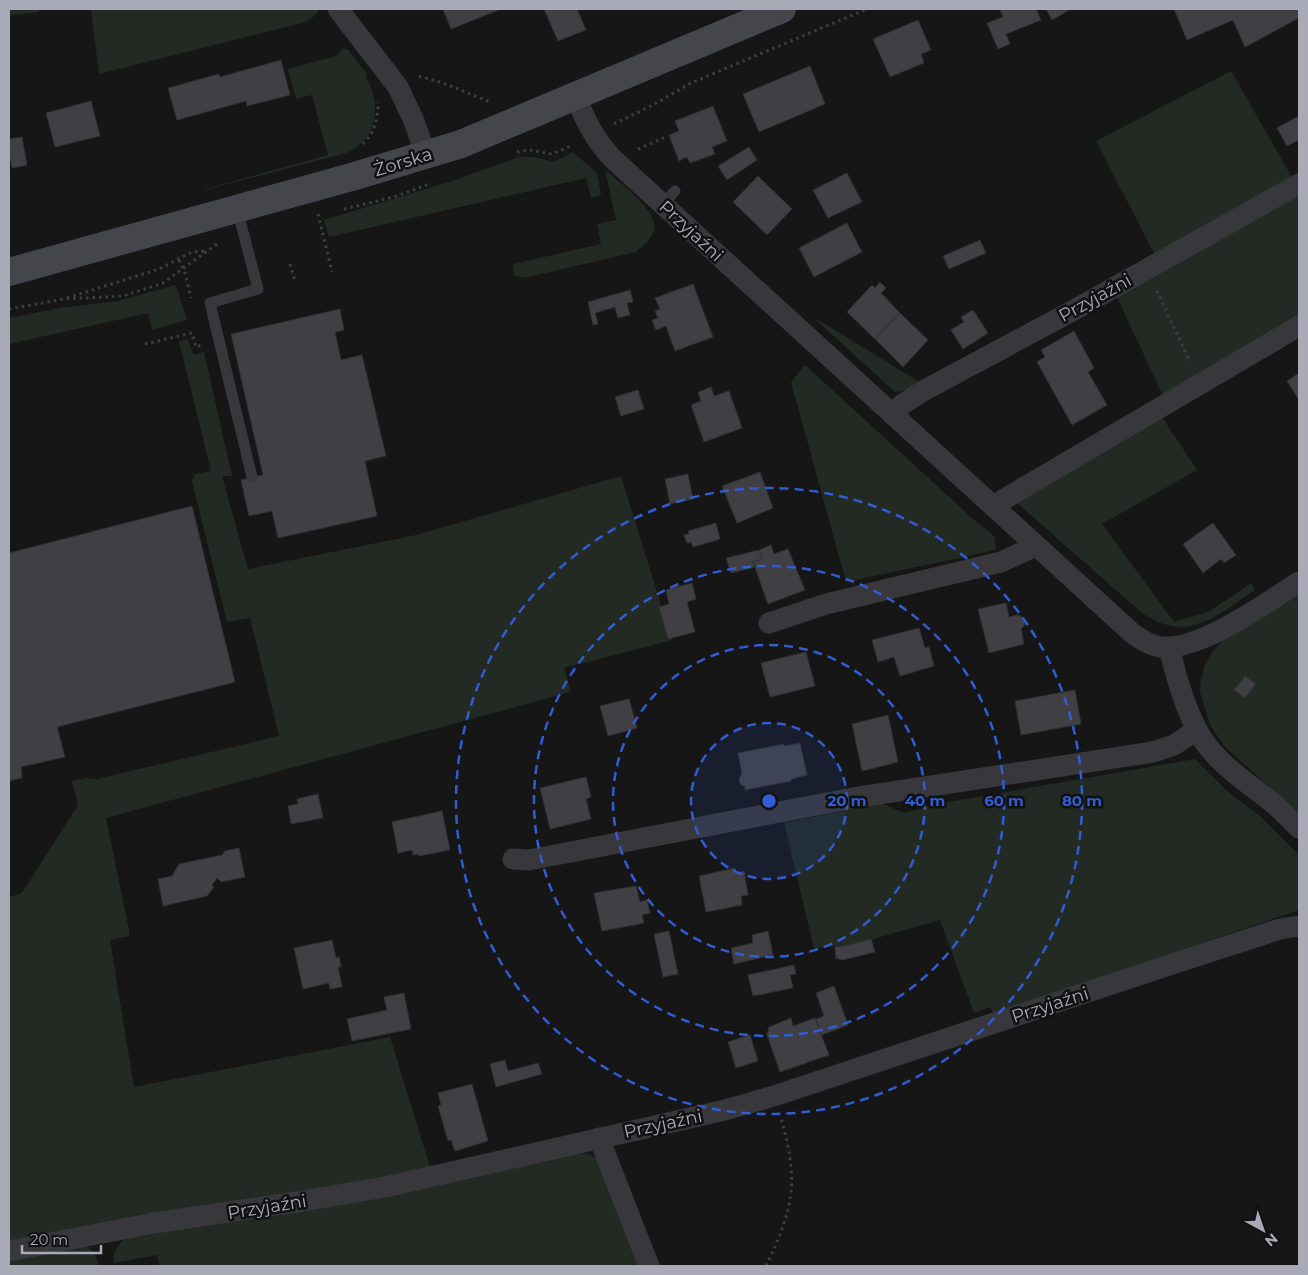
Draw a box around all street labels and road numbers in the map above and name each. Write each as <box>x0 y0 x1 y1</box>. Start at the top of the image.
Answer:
street label: Żorska <box>371 143 435 181</box>
street label: Przyjaźni <box>654 196 728 266</box>
street label: Przyjaźni <box>1055 269 1135 327</box>
street label: Przyjaźni <box>1009 982 1091 1028</box>
street label: Przyjaźni <box>622 1105 704 1143</box>
street label: Przyjaźni <box>226 1190 308 1224</box>

